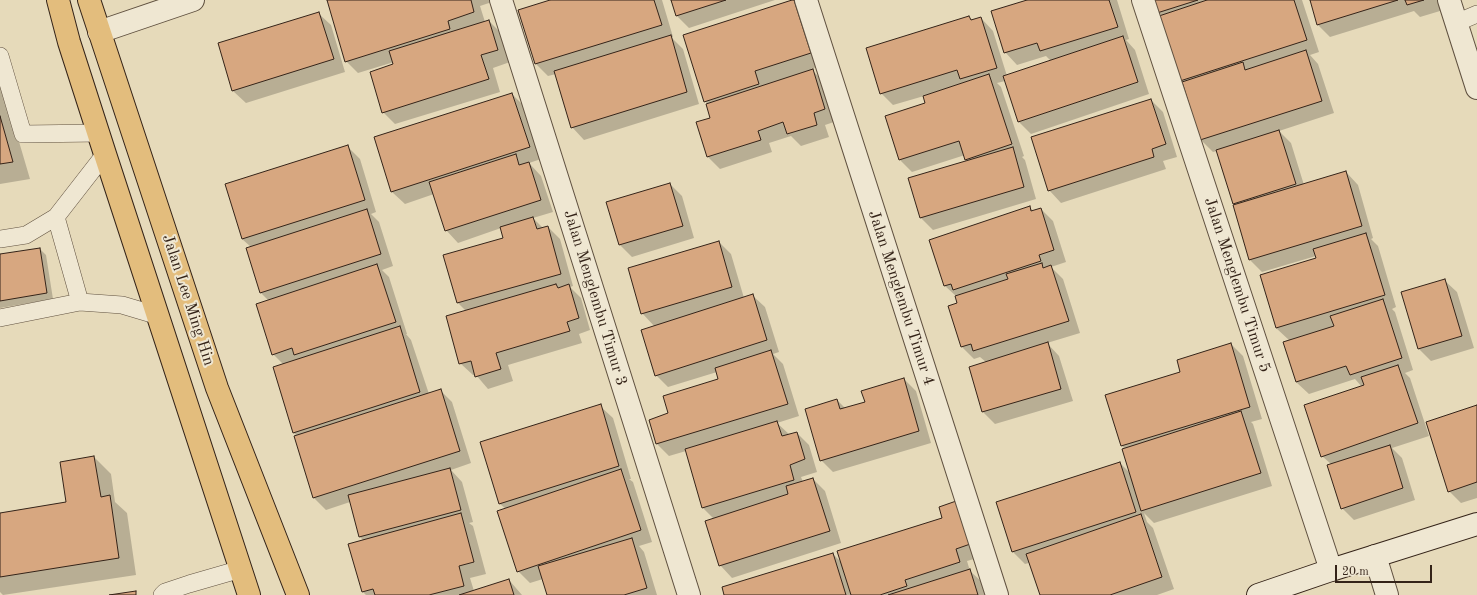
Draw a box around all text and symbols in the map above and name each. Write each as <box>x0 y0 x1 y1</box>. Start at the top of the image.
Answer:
street label: Jalan Menglembu Timur 5 <box>1200 195 1274 375</box>
street label: Jalan Menglembu Timur 3 <box>559 208 631 388</box>
street label: Jalan Menglembu Timur 4 <box>864 208 938 388</box>
street label: Jalan Lee Ming Hin <box>158 232 218 368</box>
scale bar <box>1337 557 1434 583</box>
text: 20 m <box>1342 566 1369 578</box>

